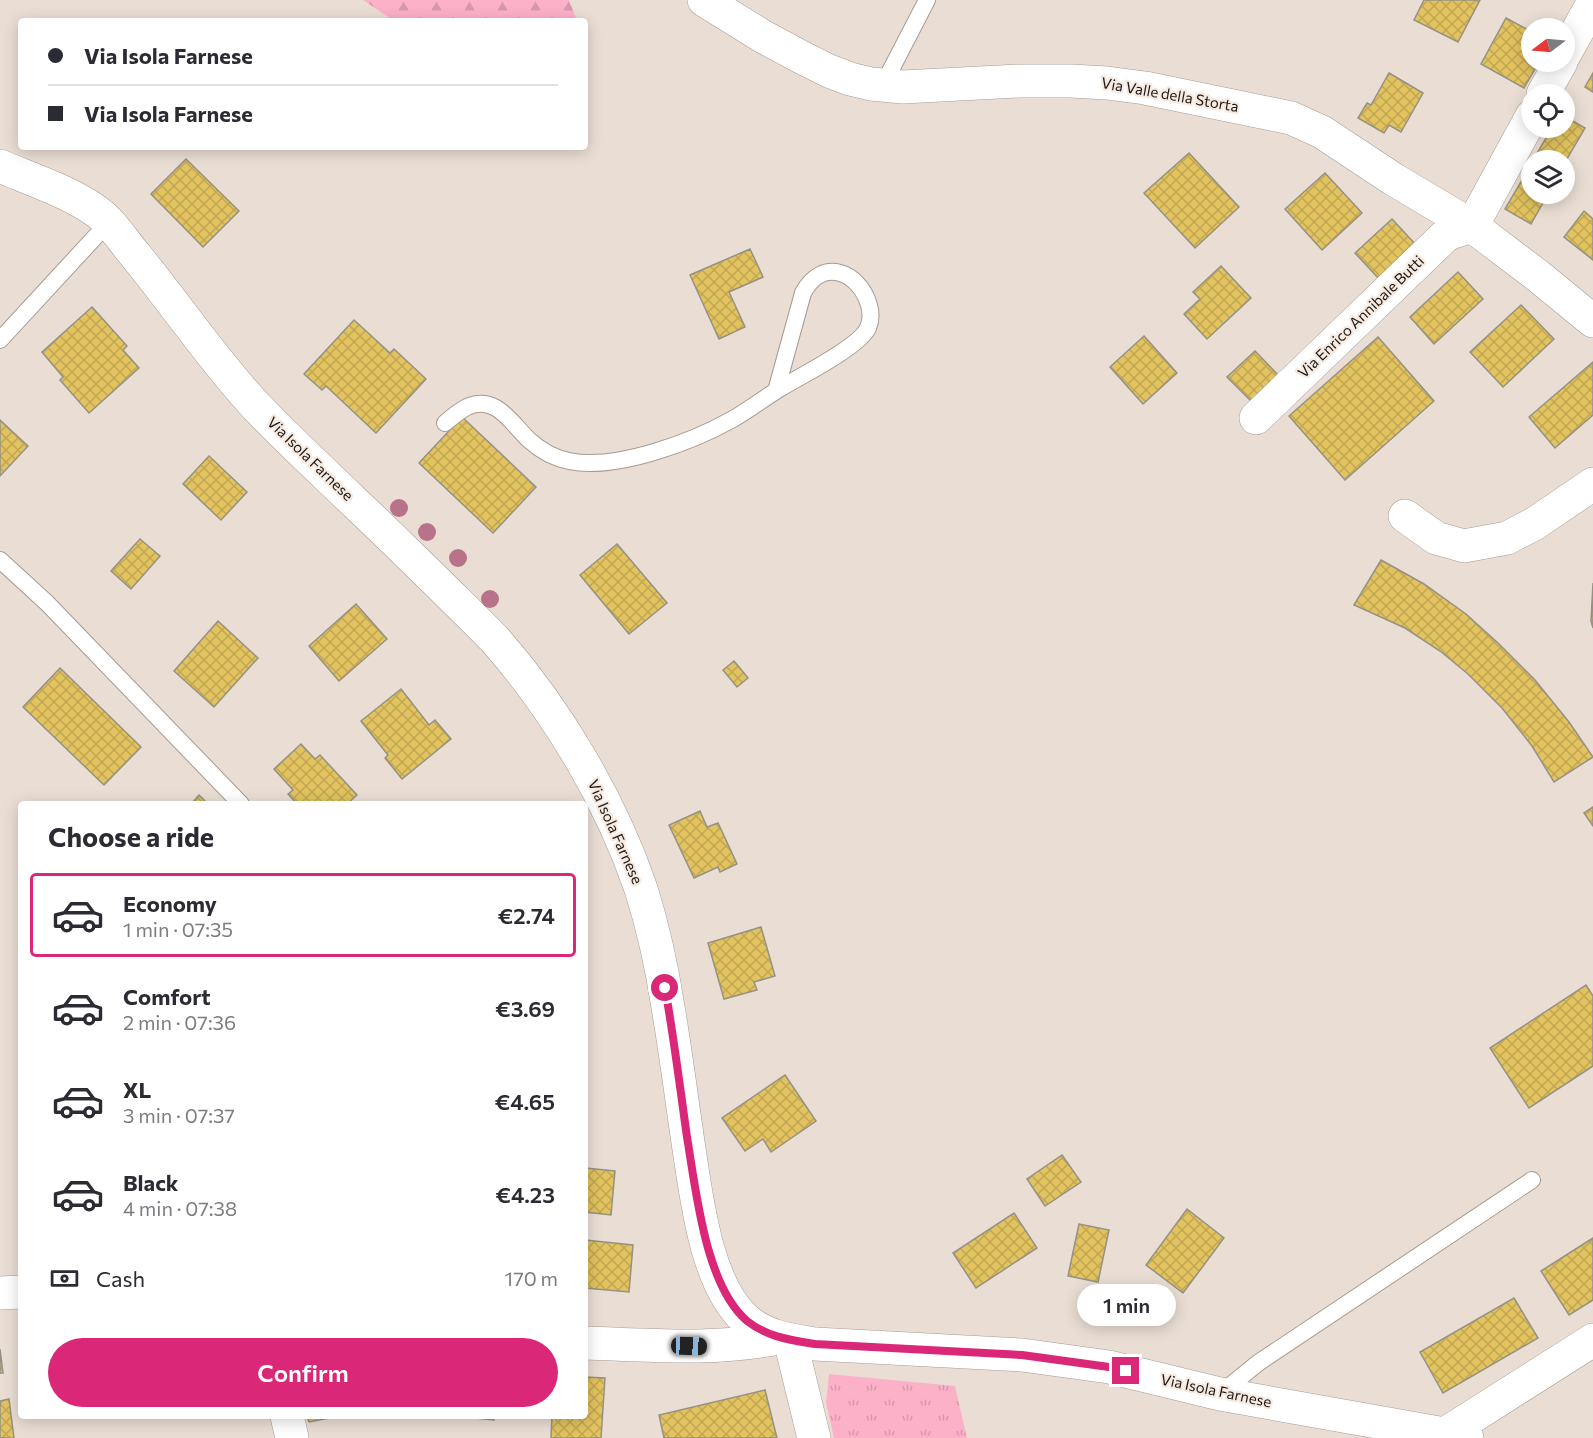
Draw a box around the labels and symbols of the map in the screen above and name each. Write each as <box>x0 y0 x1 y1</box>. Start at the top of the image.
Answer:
north arrow <box>1521 18 1575 72</box>
street label: Via Valle della Storta <box>1100 73 1240 115</box>
street label: Via Enrico Annibale Butti <box>1293 251 1427 381</box>
street label: Via Isola Farnese <box>264 413 358 504</box>
street label: Via Isola Farnese <box>585 776 647 887</box>
route start <box>651 974 678 1001</box>
callout: 1 min <box>1076 1284 1176 1326</box>
car <box>671 1336 707 1356</box>
route end <box>1112 1357 1139 1384</box>
street label: Via Isola Farnese <box>1159 1369 1273 1411</box>

